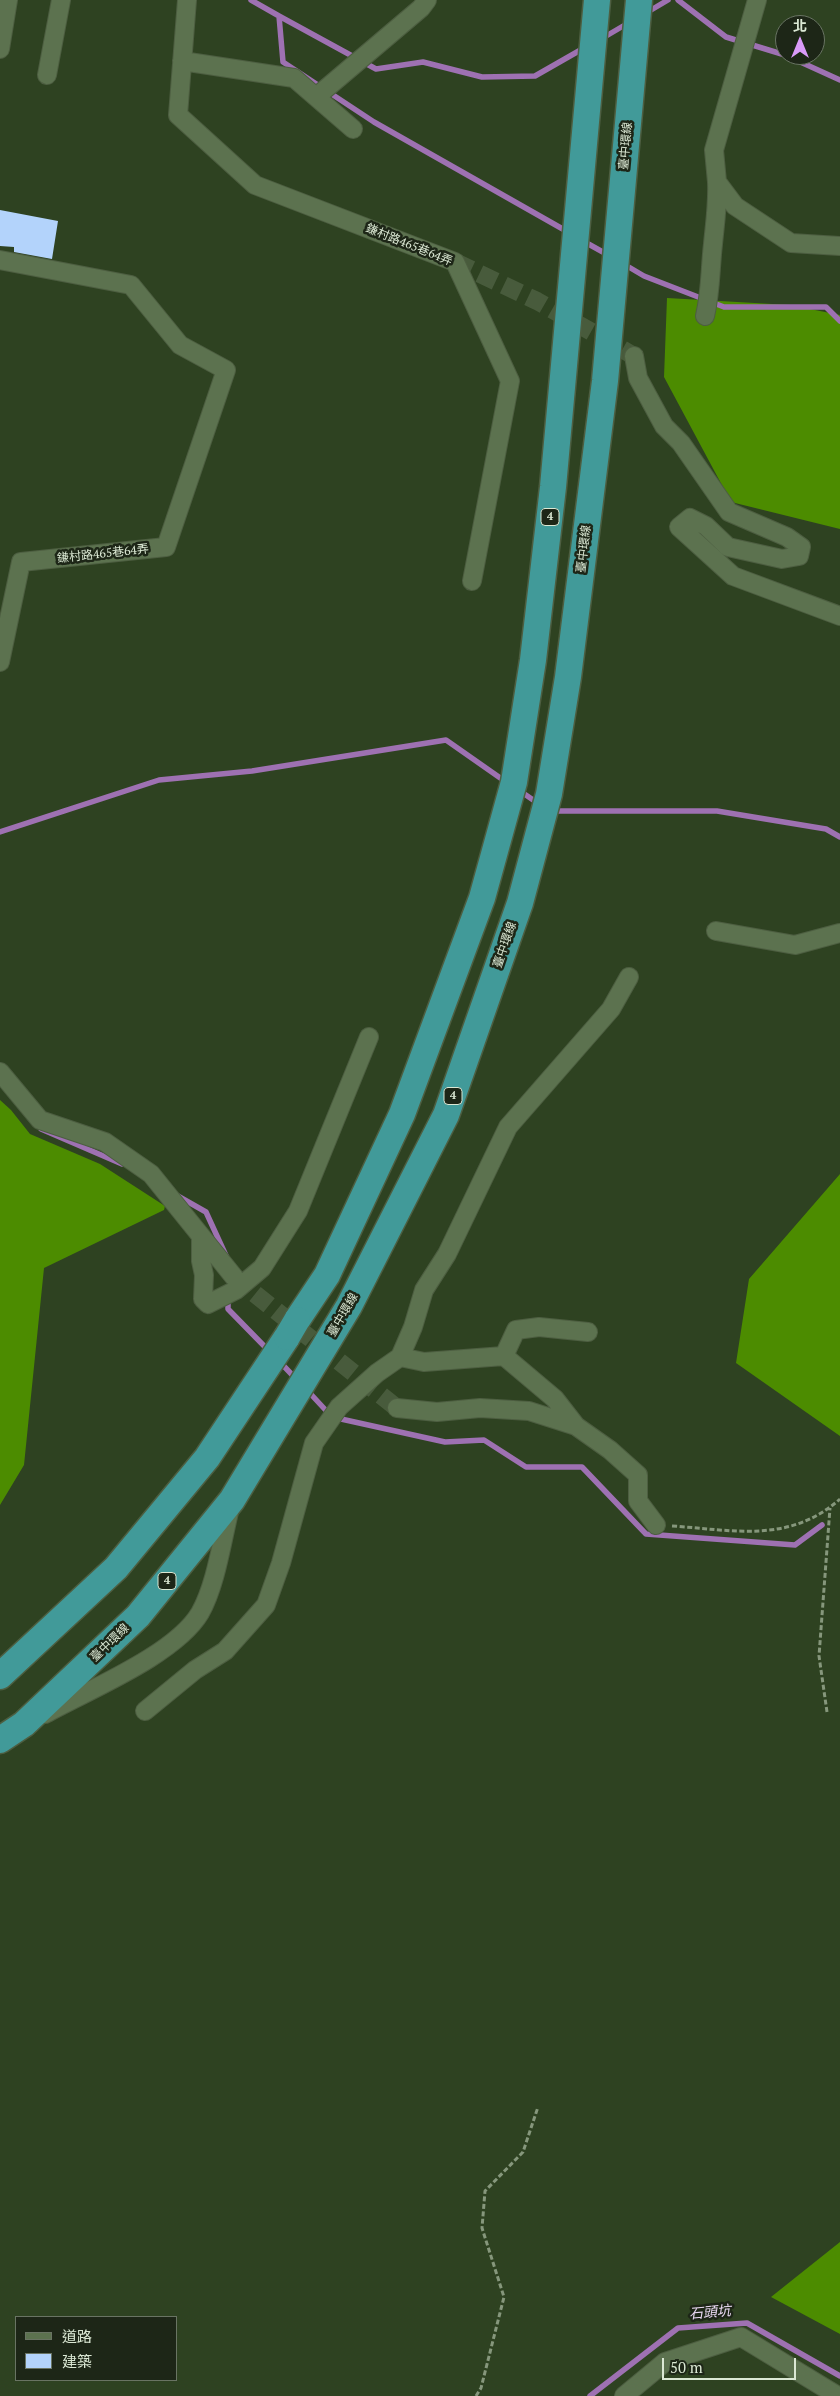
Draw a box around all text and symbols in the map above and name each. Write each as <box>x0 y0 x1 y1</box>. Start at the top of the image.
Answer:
north arrow <box>775 15 825 65</box>
text: 北 <box>793 16 807 35</box>
street label: 臺中環線 <box>617 121 635 171</box>
street label: 鎌村路465巷64弄 <box>364 221 454 269</box>
road number: 4 <box>541 508 559 526</box>
street label: 臺中環線 <box>574 524 594 574</box>
street label: 鎌村路465巷64弄 <box>57 542 149 566</box>
street label: 臺中環線 <box>490 920 520 970</box>
road number: 4 <box>444 1088 462 1104</box>
street label: 臺中環線 <box>325 1291 361 1339</box>
road number: 4 <box>158 1572 176 1590</box>
street label: 臺中環線 <box>88 1621 132 1665</box>
water label: 石頭坑 <box>688 2303 732 2323</box>
legend <box>15 2316 178 2381</box>
text: 道路 <box>62 2326 92 2346</box>
scale bar <box>665 2348 799 2380</box>
text: 建築 <box>62 2351 92 2371</box>
text: 50 m <box>670 2357 703 2377</box>

